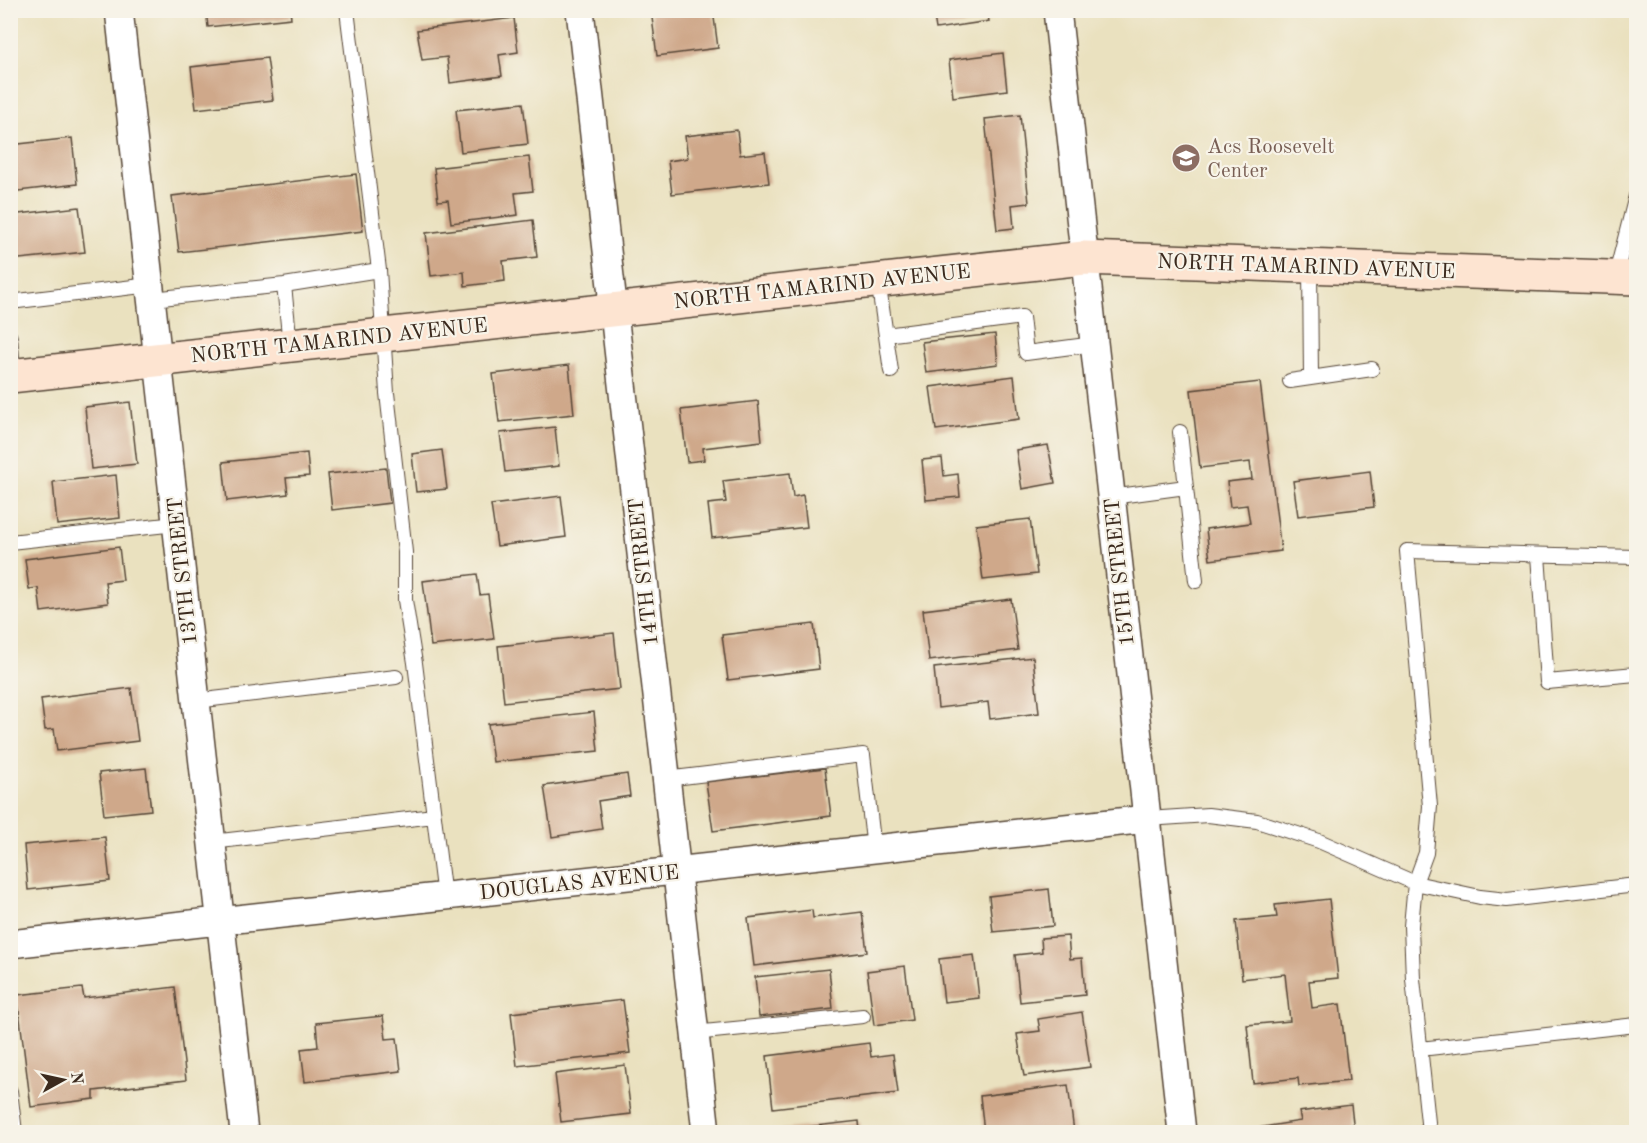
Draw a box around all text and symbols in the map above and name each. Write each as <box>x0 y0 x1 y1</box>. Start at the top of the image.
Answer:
place label: Acs Roosevelt Center <box>1207 137 1335 182</box>
school or university icon: Acs Roosevelt Center <box>1170 142 1202 174</box>
street label: NORTH TAMARIND AVENUE <box>1156 252 1455 283</box>
street label: NORTH TAMARIND AVENUE <box>673 261 972 314</box>
street label: NORTH TAMARIND AVENUE <box>190 315 489 368</box>
street label: 13TH STREET <box>165 496 202 646</box>
street label: 14TH STREET <box>626 497 663 647</box>
street label: 15TH STREET <box>1102 497 1139 647</box>
street label: DOUGLAS AVENUE <box>478 863 680 904</box>
north arrow <box>33 1050 93 1110</box>
text: N <box>67 1071 85 1086</box>

